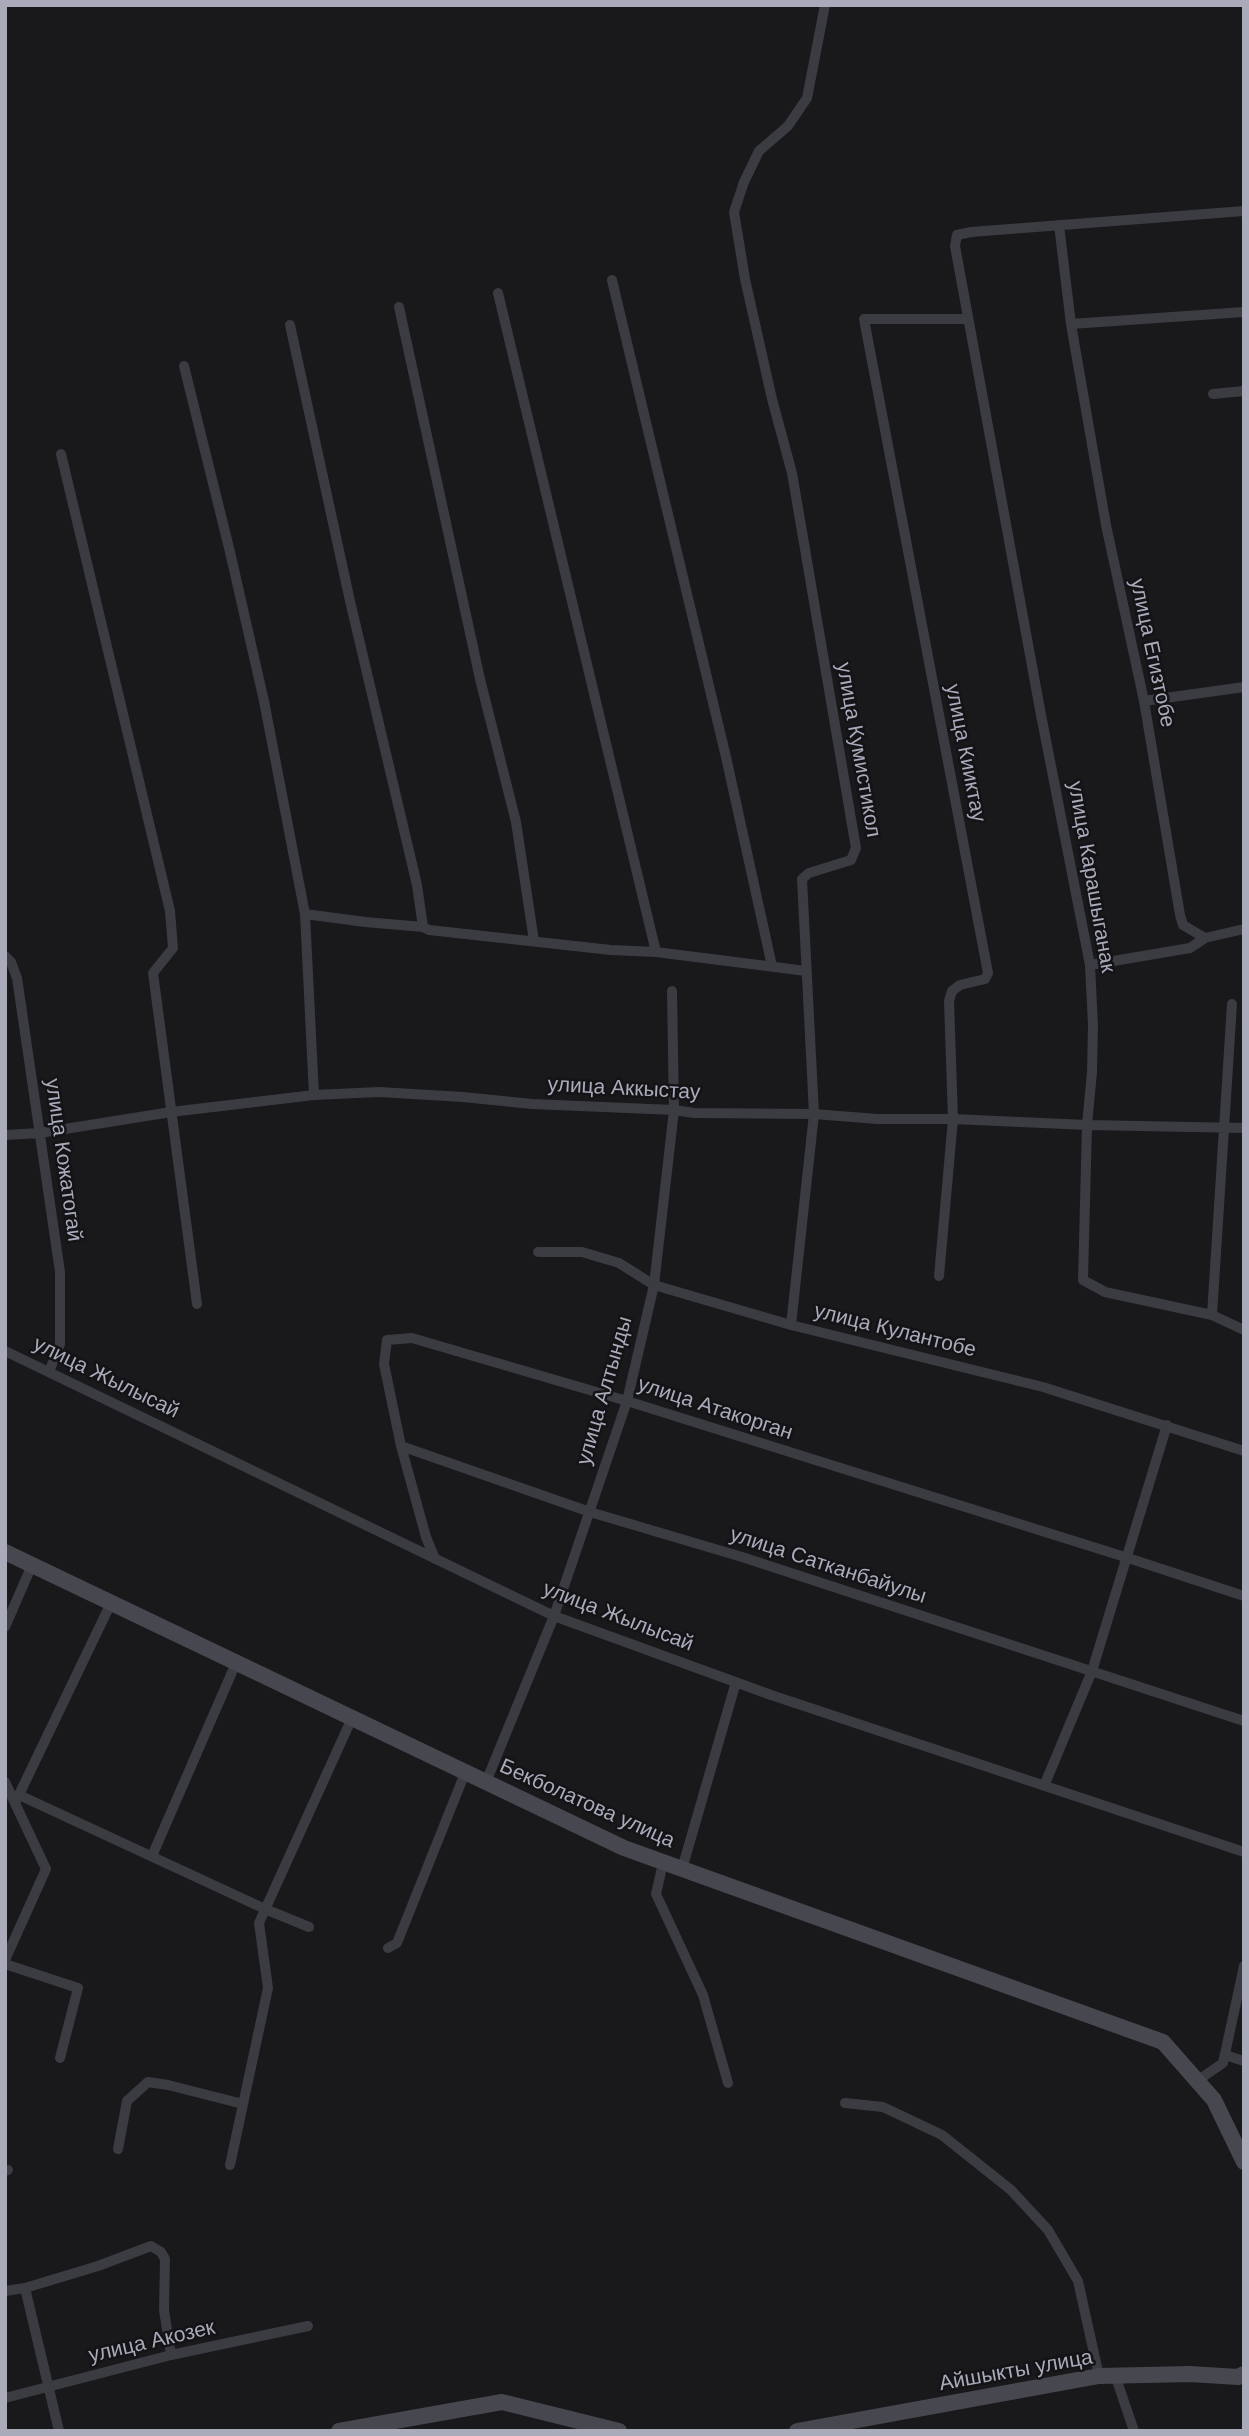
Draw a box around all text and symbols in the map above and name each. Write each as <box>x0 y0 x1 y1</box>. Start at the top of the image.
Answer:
street label: улица Егизтобе <box>1124 576 1180 730</box>
street label: улица Кумистикол <box>830 661 886 839</box>
street label: улица Кииктау <box>939 682 991 824</box>
street label: улица Карашыганак <box>1062 779 1120 975</box>
street label: улица Аккыстау <box>547 1072 701 1106</box>
street label: улица Кожатогай <box>39 1077 87 1243</box>
street label: улица Кулантобе <box>811 1299 979 1363</box>
street label: улица Алтынды <box>572 1314 638 1468</box>
street label: улица Жылысай <box>29 1332 183 1424</box>
street label: улица Атакорган <box>634 1372 796 1446</box>
street label: улица Сатканбайулы <box>727 1522 929 1610</box>
street label: улица Жылысай <box>539 1577 697 1657</box>
street label: Бекболатова улица <box>496 1754 678 1854</box>
street label: улица Акозек <box>86 2315 218 2369</box>
street label: Айшыкты улица <box>937 2345 1095 2397</box>

